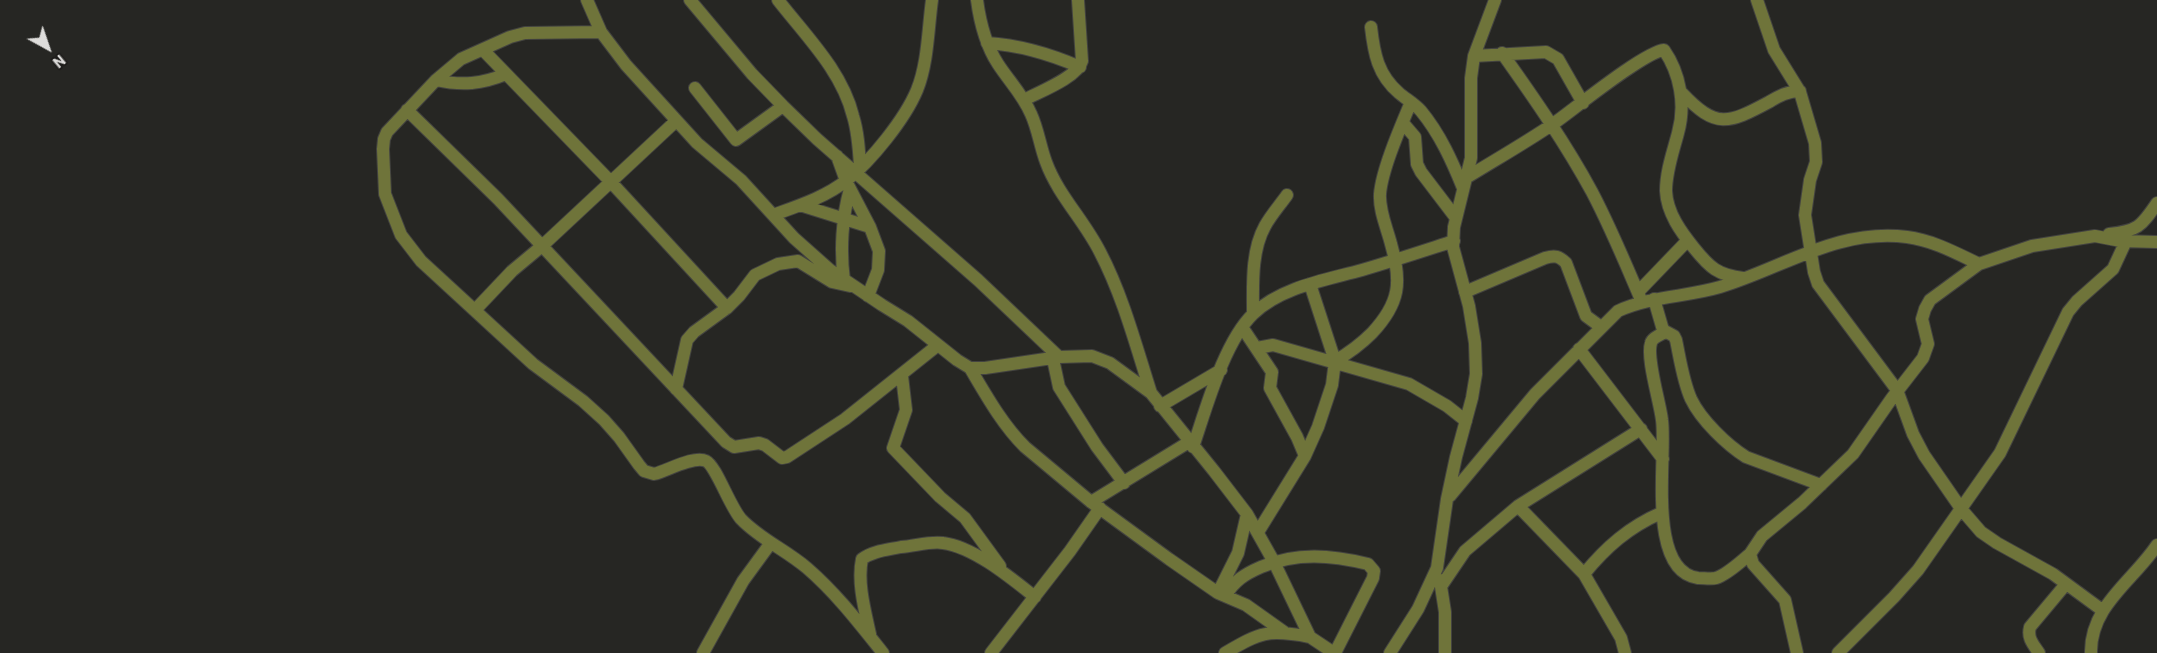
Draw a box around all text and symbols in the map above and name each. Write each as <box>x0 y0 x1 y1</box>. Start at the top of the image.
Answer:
north arrow <box>18 18 78 78</box>
text: N <box>50 51 70 73</box>

